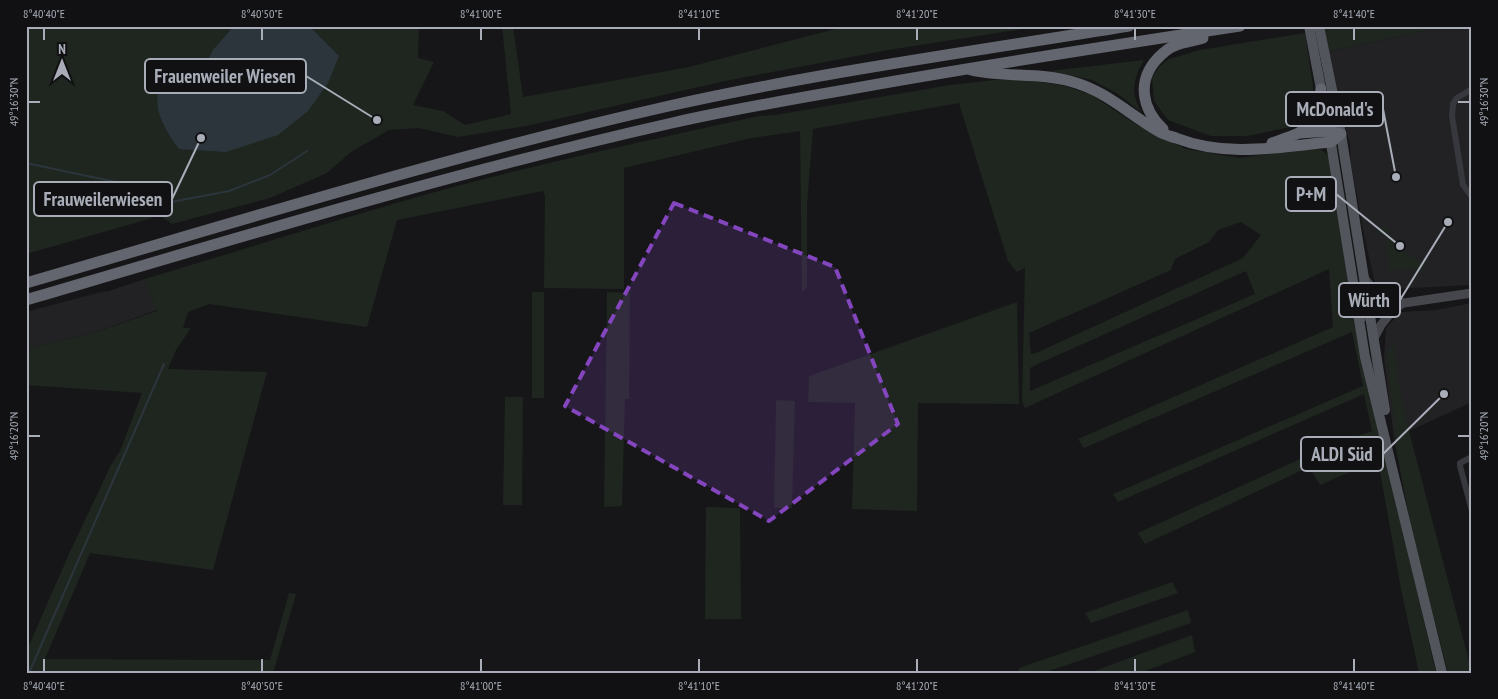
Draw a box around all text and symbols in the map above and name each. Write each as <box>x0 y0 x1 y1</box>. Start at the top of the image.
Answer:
text: 8°40'40"E <box>23 6 65 21</box>
text: 8°40'50"E <box>241 6 283 21</box>
text: 8°41'00"E <box>460 6 502 21</box>
text: 8°41'10"E <box>678 6 720 21</box>
text: 8°41'20"E <box>896 6 938 21</box>
text: 8°41'30"E <box>1114 6 1156 21</box>
text: 8°41'40"E <box>1333 6 1375 21</box>
north arrow <box>38 38 88 88</box>
text: N <box>58 40 66 58</box>
callout: Frauenweiler Wiesen <box>145 59 306 93</box>
text: Frauenweiler Wiesen <box>154 64 296 88</box>
text: 49°16'30"N <box>6 78 21 126</box>
text: 49°16'30"N <box>1476 78 1491 126</box>
callout: McDonald's <box>1286 92 1383 126</box>
text: McDonald's <box>1297 97 1374 121</box>
callout: P+M <box>1286 177 1336 211</box>
callout: Frauweilerwiesen <box>34 182 172 216</box>
text: P+M <box>1296 182 1326 206</box>
text: Frauweilerwiesen <box>44 187 162 211</box>
callout: Würth <box>1339 283 1400 317</box>
text: Würth <box>1347 288 1390 312</box>
text: 49°16'20"N <box>6 412 21 460</box>
text: 49°16'20"N <box>1476 412 1491 460</box>
callout: ALDI Süd <box>1301 437 1383 471</box>
text: ALDI Süd <box>1310 442 1373 466</box>
text: 8°40'40"E <box>23 678 65 693</box>
text: 8°40'50"E <box>241 678 283 693</box>
text: 8°41'00"E <box>460 678 502 693</box>
text: 8°41'10"E <box>678 678 720 693</box>
text: 8°41'20"E <box>896 678 938 693</box>
text: 8°41'30"E <box>1114 678 1156 693</box>
text: 8°41'40"E <box>1333 678 1375 693</box>

